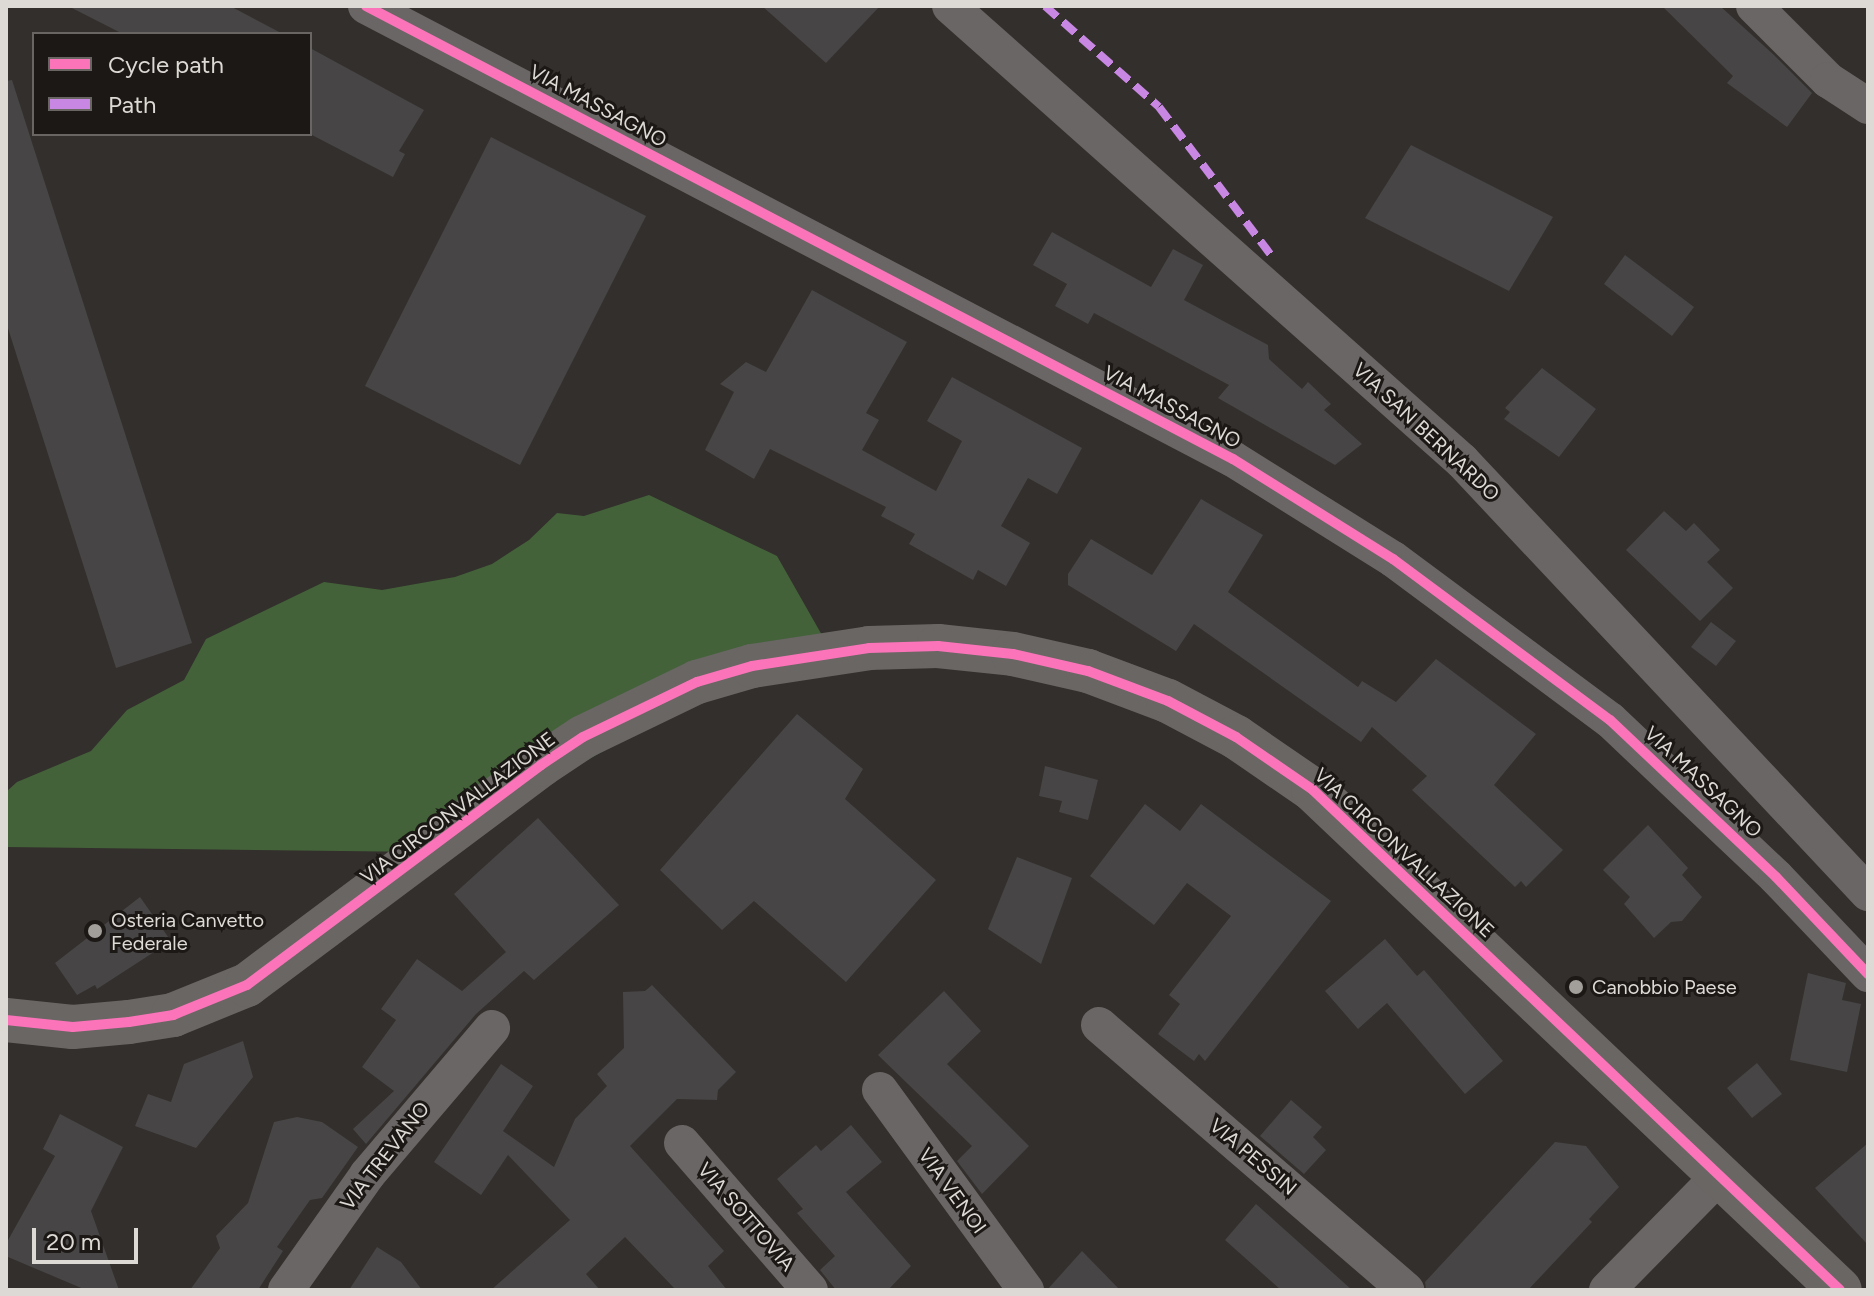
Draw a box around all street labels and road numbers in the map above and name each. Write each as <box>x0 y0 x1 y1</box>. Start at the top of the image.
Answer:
street label: VIA MASSAGNO <box>525 60 671 152</box>
street label: VIA SAN BERNARDO <box>1348 358 1504 506</box>
street label: VIA MASSAGNO <box>1099 361 1245 453</box>
street label: VIA MASSAGNO <box>1639 721 1767 843</box>
street label: VIA CIRCONVALLAZIONE <box>356 727 560 889</box>
street label: VIA CIRCONVALLAZIONE <box>1309 763 1499 943</box>
street label: VIA TREVANO <box>335 1097 435 1215</box>
street label: VIA PESSIN <box>1204 1114 1302 1200</box>
street label: VIA VENOI <box>913 1144 991 1238</box>
street label: VIA SOTTOVIA <box>692 1158 800 1276</box>

